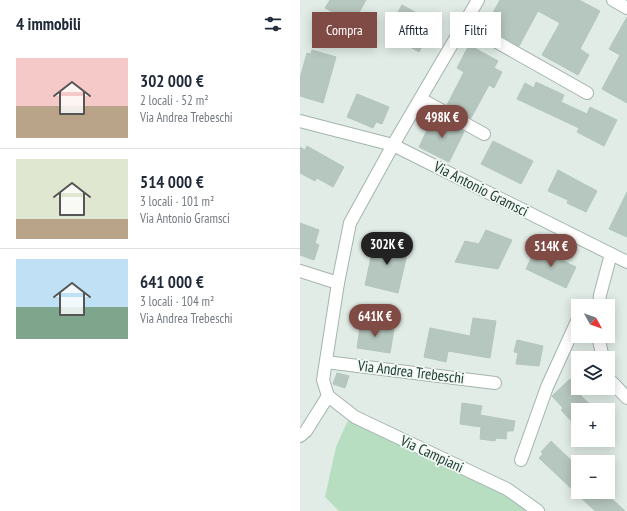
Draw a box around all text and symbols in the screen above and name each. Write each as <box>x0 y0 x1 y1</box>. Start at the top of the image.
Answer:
chip: Compra <box>312 12 377 48</box>
chip: Affitta <box>385 12 442 48</box>
chip: Filtri <box>450 12 501 48</box>
text: 4 immobili <box>16 13 81 35</box>
icon: filters <box>262 13 284 35</box>
text: 302 000 € <box>140 70 204 92</box>
icon: home <box>48 74 96 122</box>
text: 2 locali · 52 m² <box>140 92 208 109</box>
pin: 498K € <box>409 105 475 139</box>
text: Via Andrea Trebeschi <box>140 109 233 126</box>
text: 498K € <box>425 109 459 126</box>
street label: Via Antonio Gramsci <box>430 156 532 221</box>
text: 514 000 € <box>140 171 204 193</box>
icon: home <box>48 175 96 223</box>
text: 3 locali · 101 m² <box>140 193 214 210</box>
text: Via Antonio Gramsci <box>140 210 230 227</box>
pin: 302K € <box>354 232 420 266</box>
pin: 514K € <box>518 234 584 268</box>
text: 302K € <box>370 236 404 253</box>
text: 514K € <box>534 238 568 255</box>
text: 641 000 € <box>140 271 204 293</box>
icon: home <box>48 275 96 323</box>
text: 3 locali · 104 m² <box>140 293 214 310</box>
north arrow <box>571 299 615 343</box>
map controls <box>571 299 615 499</box>
pin: 641K € <box>342 304 408 338</box>
text: 641K € <box>358 308 392 325</box>
text: Via Andrea Trebeschi <box>140 310 233 327</box>
button: layers <box>571 351 615 395</box>
street label: Via Andrea Trebeschi <box>356 355 465 387</box>
button: + <box>571 403 615 447</box>
street label: Via Campiani <box>397 430 467 476</box>
button: − <box>571 455 615 499</box>

